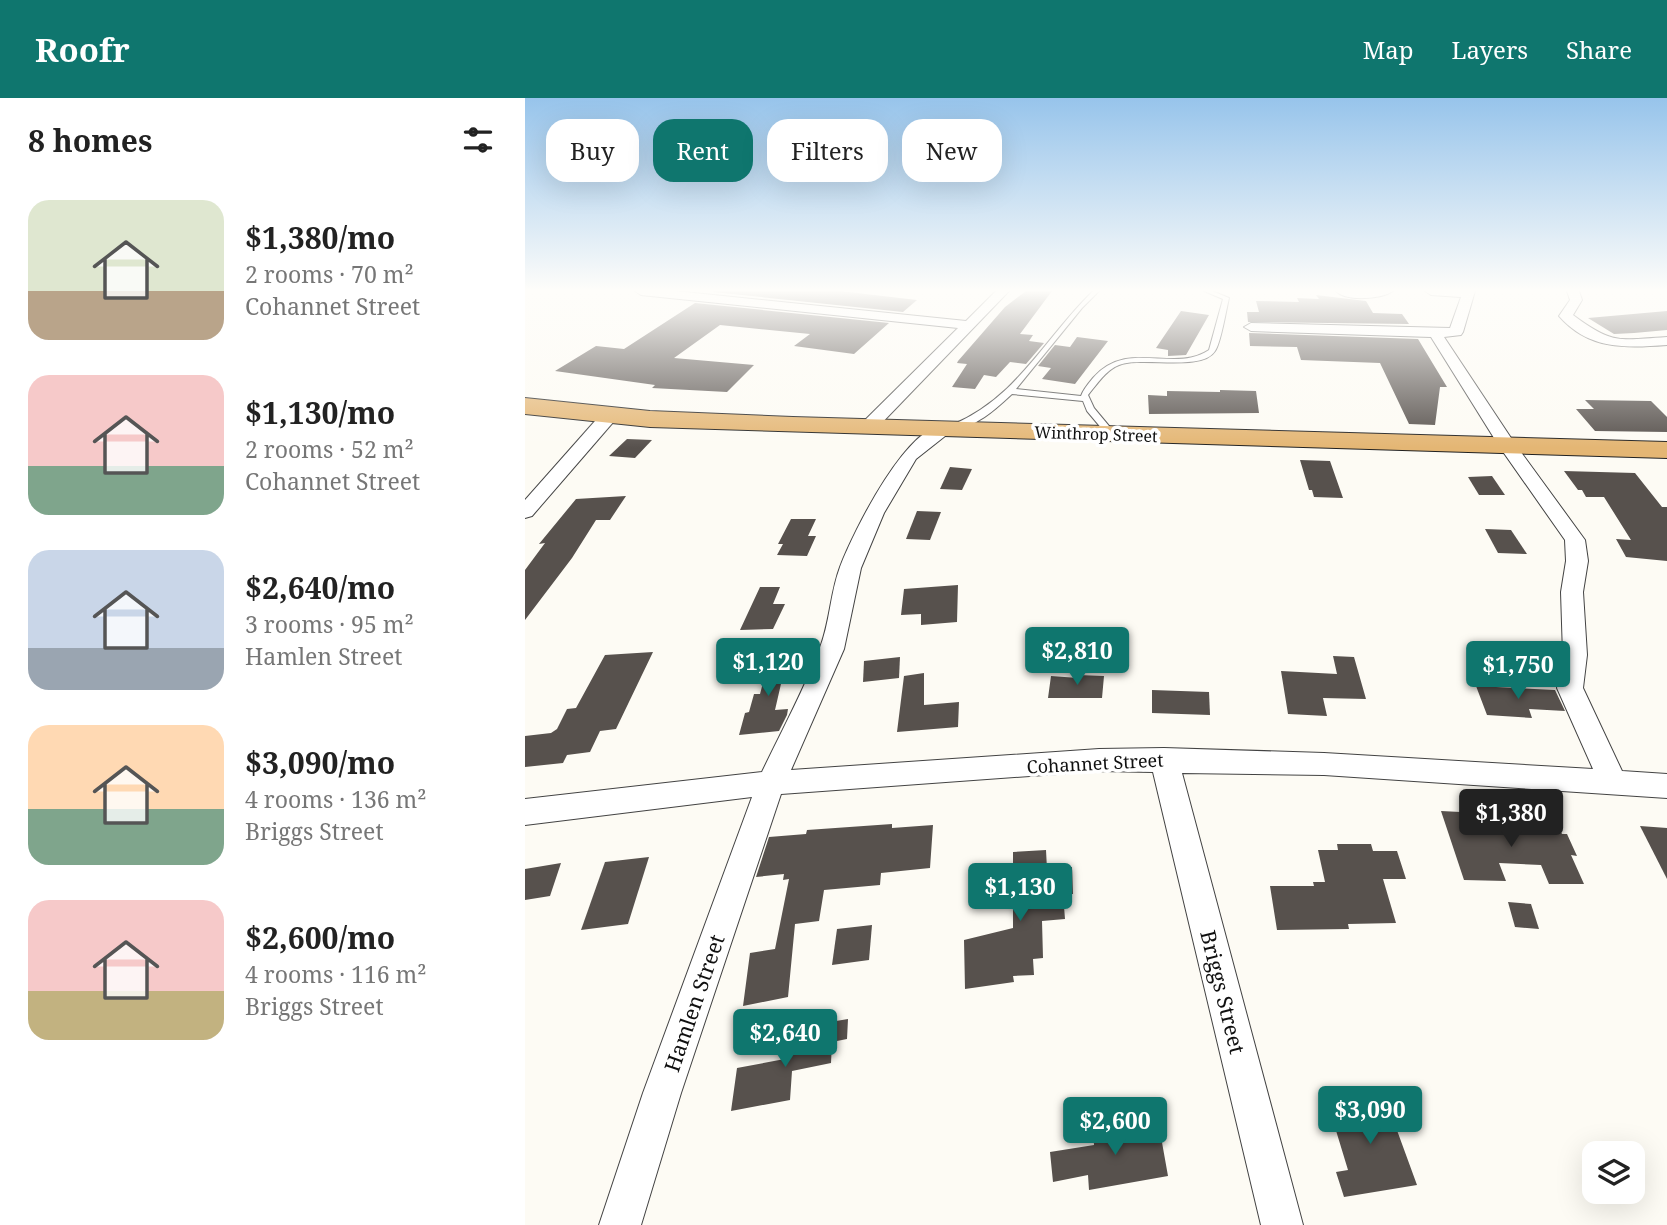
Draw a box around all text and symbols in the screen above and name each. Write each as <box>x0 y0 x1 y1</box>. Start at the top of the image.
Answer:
text: Roofr <box>35 27 130 72</box>
text: Map <box>1363 33 1414 66</box>
text: Layers <box>1452 33 1528 66</box>
text: Share <box>1566 33 1632 66</box>
chip: Buy <box>546 119 639 182</box>
chip: Rent <box>653 119 753 182</box>
chip: Filters <box>767 119 888 182</box>
chip: New <box>902 119 1002 182</box>
text: 8 homes <box>28 120 152 161</box>
icon: filters <box>459 121 497 159</box>
text: $1,380/mo <box>245 217 395 258</box>
icon: home <box>84 228 168 312</box>
text: 2 rooms · 70 m² <box>245 258 414 290</box>
text: Cohannet Street <box>245 290 420 322</box>
text: $1,130/mo <box>245 392 395 433</box>
icon: home <box>84 403 168 487</box>
street label: Winthrop Street <box>1034 421 1158 447</box>
text: 2 rooms · 52 m² <box>245 433 414 465</box>
text: Cohannet Street <box>245 465 420 497</box>
text: $2,640/mo <box>245 567 395 608</box>
icon: home <box>84 578 168 662</box>
text: 3 rooms · 95 m² <box>245 608 414 640</box>
pin: $2,810 <box>1020 628 1134 687</box>
text: $2,810 <box>1041 634 1113 666</box>
pin: $1,120 <box>711 638 825 698</box>
text: Hamlen Street <box>245 640 402 672</box>
pin: $1,750 <box>1461 642 1575 701</box>
text: $1,120 <box>732 645 804 677</box>
text: $1,750 <box>1482 648 1554 680</box>
text: $3,090/mo <box>245 742 395 783</box>
street label: Cohannet Street <box>1026 747 1164 779</box>
icon: home <box>84 753 168 837</box>
text: 4 rooms · 136 m² <box>245 783 427 815</box>
pin: $1,380 <box>1454 790 1568 849</box>
text: $1,380 <box>1475 796 1547 828</box>
text: Briggs Street <box>245 815 383 847</box>
pin: $1,130 <box>963 864 1077 923</box>
text: $1,130 <box>984 870 1056 902</box>
text: $2,600/mo <box>245 917 395 958</box>
street label: Briggs Street <box>1194 927 1252 1057</box>
icon: home <box>84 928 168 1012</box>
street label: Hamlen Street <box>657 931 731 1075</box>
text: 4 rooms · 116 m² <box>245 958 427 990</box>
text: Briggs Street <box>245 990 383 1022</box>
pin: $2,640 <box>728 1010 842 1069</box>
text: $2,640 <box>749 1016 821 1048</box>
pin: $3,090 <box>1313 1086 1427 1146</box>
text: $3,090 <box>1334 1093 1406 1125</box>
pin: $2,600 <box>1058 1098 1172 1157</box>
text: $2,600 <box>1079 1104 1151 1136</box>
map controls <box>1582 1141 1645 1204</box>
button: layers <box>1582 1141 1645 1204</box>

